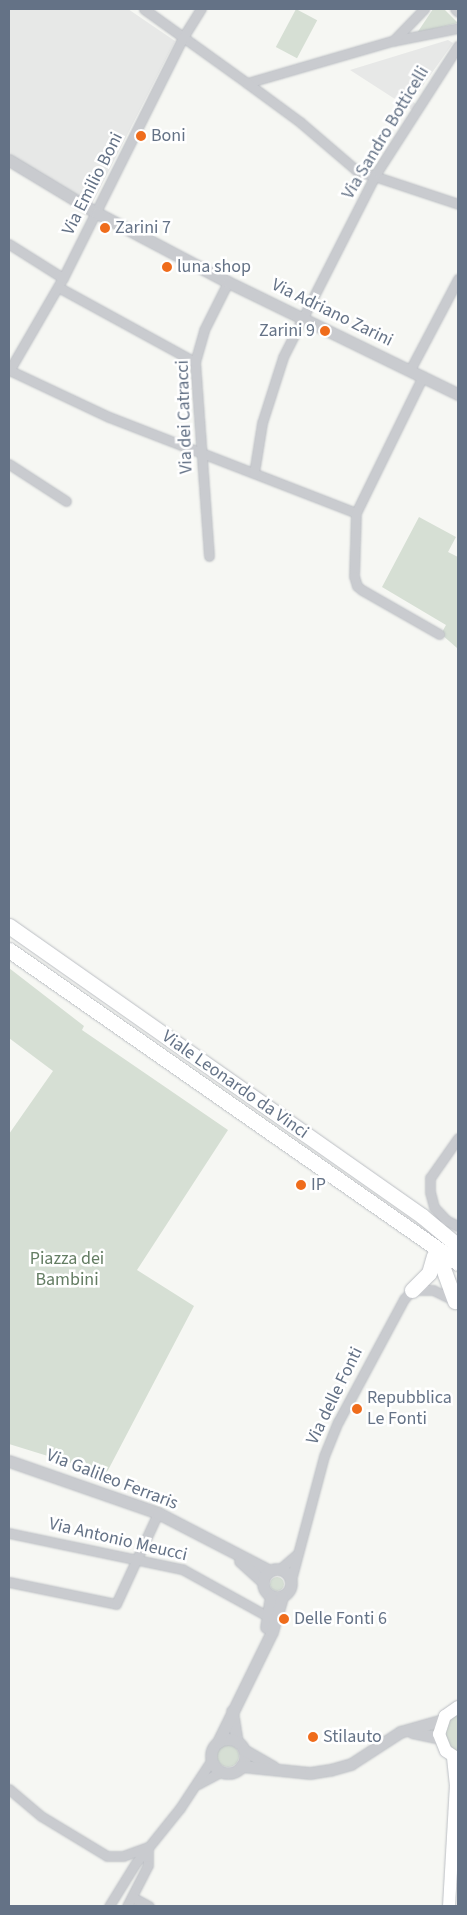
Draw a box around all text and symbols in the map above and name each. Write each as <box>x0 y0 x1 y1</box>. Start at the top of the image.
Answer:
street label: Via Sandro Botticelli <box>338 63 434 203</box>
place label: Boni <box>151 125 186 147</box>
street label: Via Emilio Boni <box>58 129 128 239</box>
marker: Boni <box>135 130 147 142</box>
place label: Zarini 7 <box>115 217 171 239</box>
marker: Zarini 7 <box>99 222 111 234</box>
place label: luna shop <box>177 256 251 278</box>
marker: luna shop <box>161 261 173 273</box>
street label: Via Adriano Zarini <box>268 274 396 352</box>
place label: Zarini 9 <box>259 320 315 342</box>
marker: Zarini 9 <box>319 325 331 337</box>
street label: Via dei Catracci <box>172 360 198 474</box>
street label: Viale Leonardo da Vinci <box>157 1026 313 1144</box>
place label: IP <box>311 1174 326 1196</box>
marker: IP <box>295 1179 307 1191</box>
park label: Piazza dei Bambini <box>30 1249 104 1292</box>
street label: Via delle Fonti <box>302 1344 368 1448</box>
place label: Repubblica Le Fonti <box>367 1388 452 1430</box>
marker: Repubblica Le Fonti <box>351 1403 363 1415</box>
street label: Via Galileo Ferraris <box>43 1445 181 1515</box>
street label: Via Antonio Meucci <box>47 1514 189 1566</box>
place label: Delle Fonti 6 <box>294 1608 387 1630</box>
marker: Delle Fonti 6 <box>278 1613 290 1625</box>
place label: Stilauto <box>323 1726 382 1748</box>
marker: Stilauto <box>307 1731 319 1743</box>

